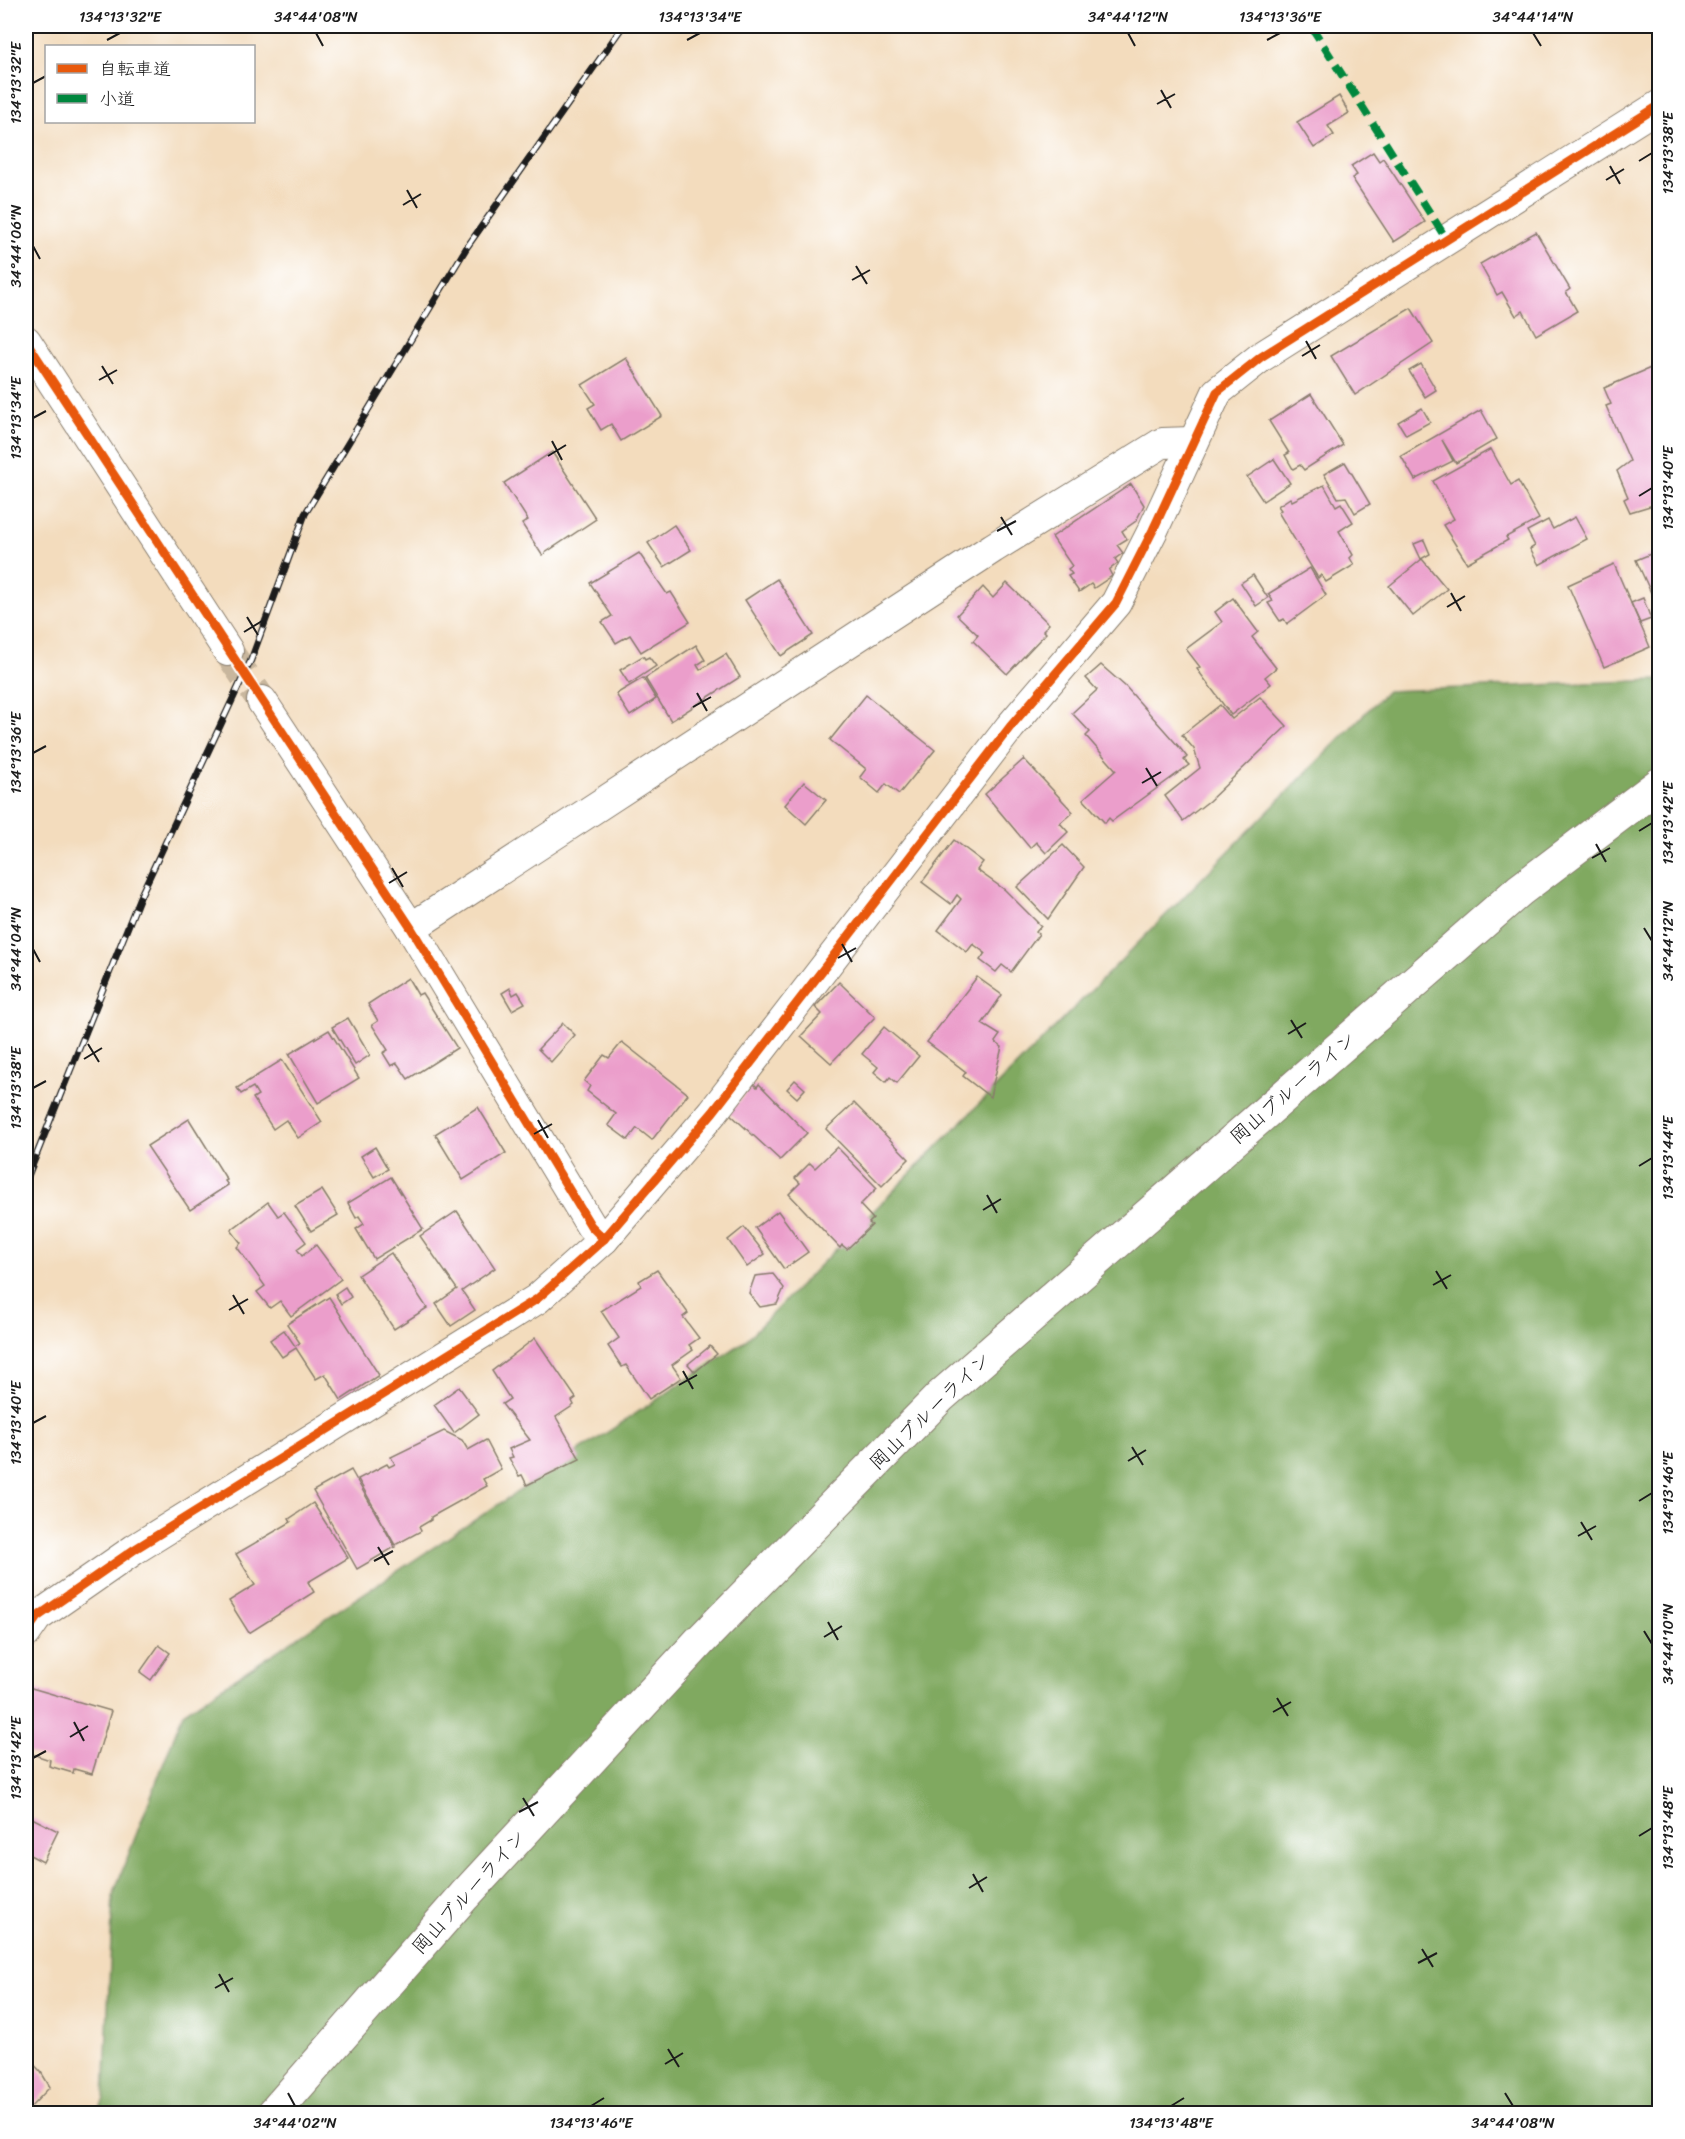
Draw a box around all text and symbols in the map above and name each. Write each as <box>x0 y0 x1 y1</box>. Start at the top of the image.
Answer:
text: 134°13'32"E <box>79 4 163 30</box>
text: 34°44'08"N <box>274 4 358 30</box>
text: 134°13'34"E <box>659 4 743 30</box>
text: 34°44'12"N <box>1088 4 1169 30</box>
text: 134°13'36"E <box>1239 4 1323 30</box>
text: 34°44'14"N <box>1493 4 1574 30</box>
text: 134°13'32"E <box>3 40 29 124</box>
legend <box>45 45 255 123</box>
text: 自転車道 <box>99 53 171 85</box>
text: 小道 <box>99 83 135 115</box>
text: 134°13'38"E <box>1655 110 1681 194</box>
text: 34°44'06"N <box>3 204 29 287</box>
text: 134°13'34"E <box>3 375 29 459</box>
text: 134°13'40"E <box>1655 444 1681 530</box>
text: 134°13'36"E <box>3 710 29 794</box>
text: 134°13'42"E <box>1655 780 1681 865</box>
text: 34°44'12"N <box>1655 900 1681 981</box>
text: 34°44'04"N <box>3 906 29 991</box>
street label: 岡山ブルーライン <box>1221 1023 1365 1153</box>
text: 134°13'38"E <box>3 1045 29 1129</box>
text: 134°13'44"E <box>1655 1114 1681 1200</box>
street label: 岡山ブルーライン <box>861 1343 999 1479</box>
text: 134°13'40"E <box>3 1379 29 1465</box>
text: 134°13'46"E <box>1655 1450 1681 1535</box>
text: 34°44'10"N <box>1655 1603 1681 1684</box>
text: 134°13'42"E <box>3 1715 29 1800</box>
text: 134°13'48"E <box>1655 1784 1681 1870</box>
street label: 岡山ブルーライン <box>403 1821 535 1963</box>
text: 34°44'02"N <box>253 2110 337 2136</box>
text: 134°13'46"E <box>549 2110 634 2136</box>
text: 134°13'48"E <box>1129 2110 1215 2136</box>
text: 34°44'08"N <box>1471 2110 1555 2136</box>

